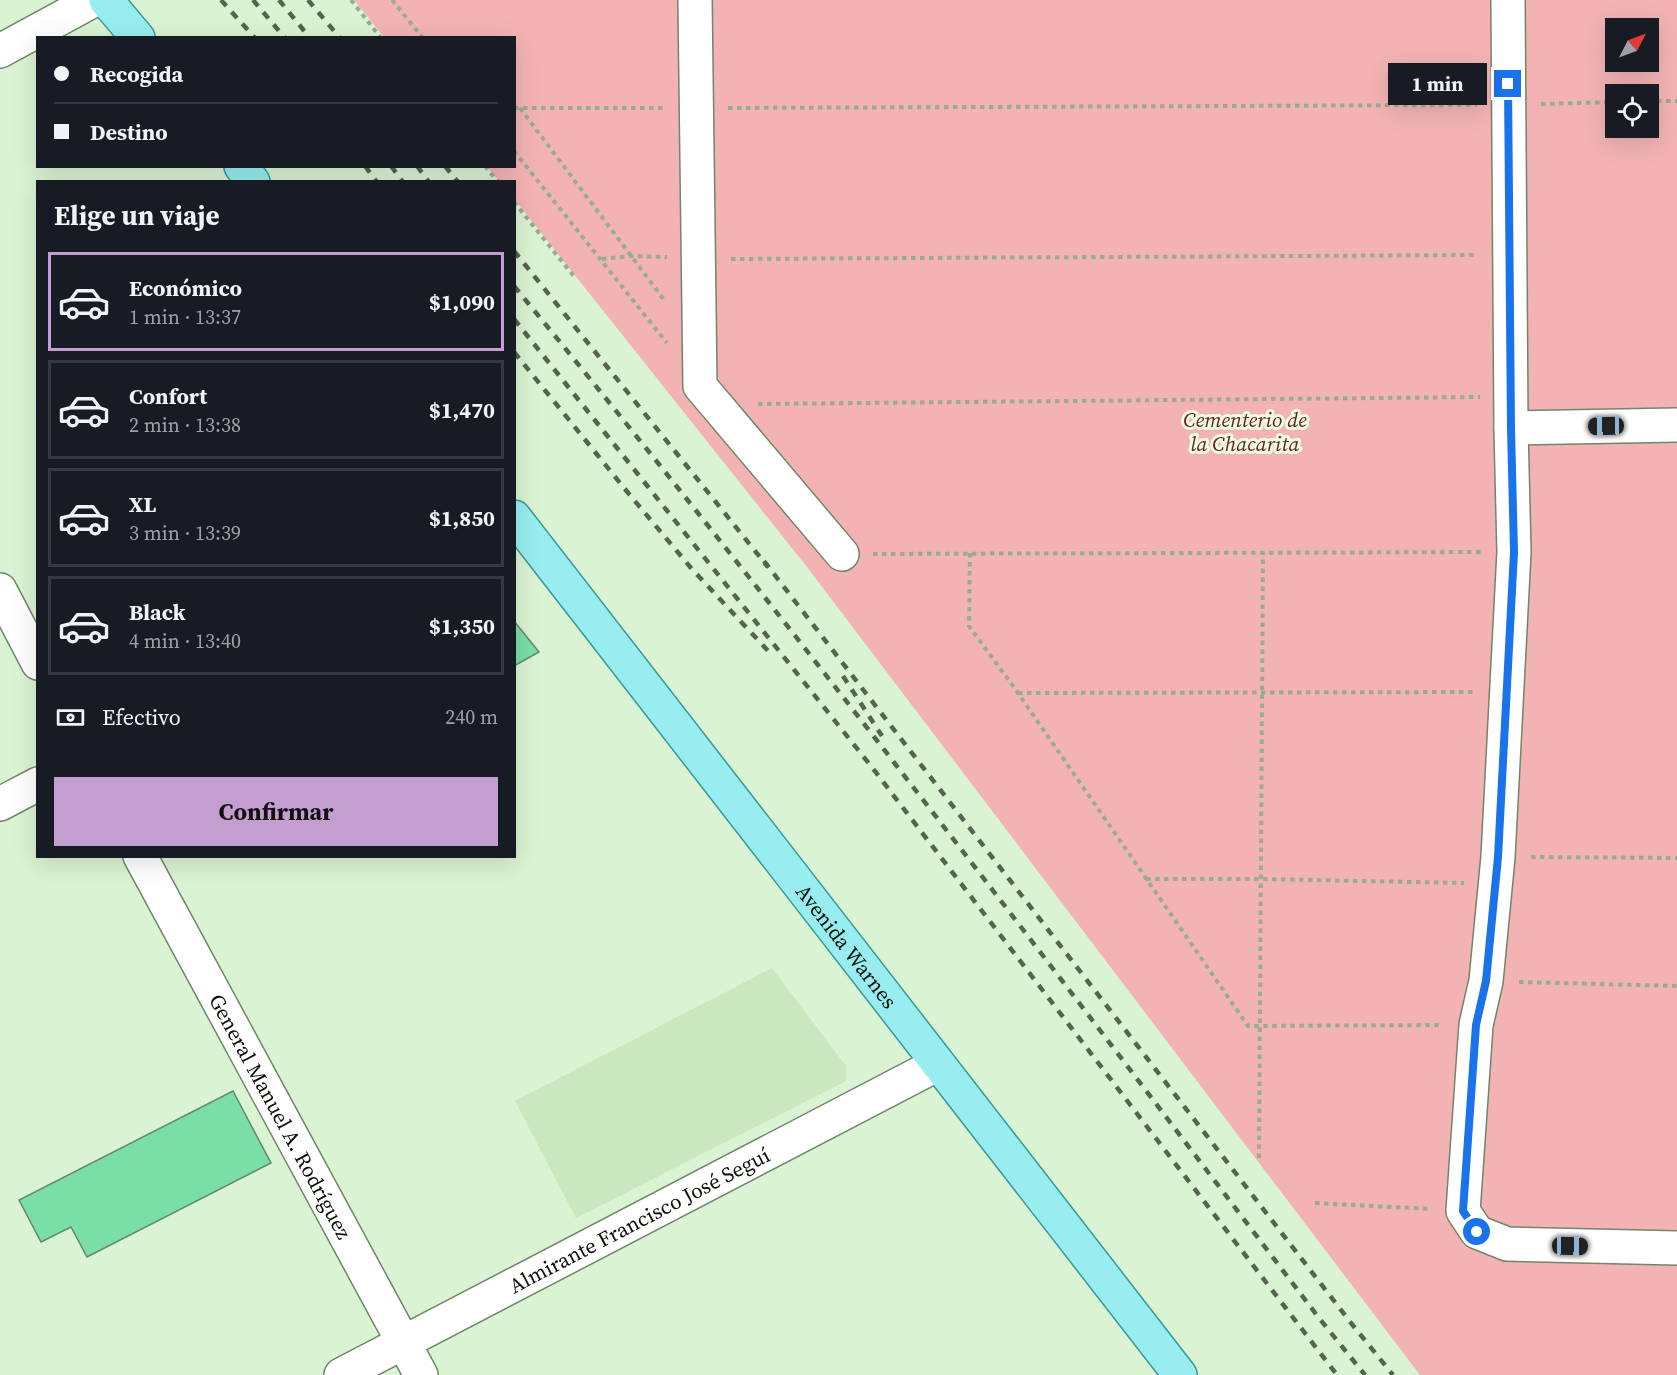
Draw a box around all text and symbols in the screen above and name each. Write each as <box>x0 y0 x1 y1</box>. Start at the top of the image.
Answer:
north arrow <box>1605 18 1659 72</box>
map controls <box>1605 18 1659 138</box>
text: Recogida <box>90 59 183 89</box>
callout: 1 min <box>1388 63 1487 105</box>
text: 1 min <box>1412 70 1463 98</box>
route end <box>1494 70 1521 97</box>
button: locate <box>1605 84 1659 138</box>
text: Destino <box>90 117 168 147</box>
text: Elige un viaje <box>54 197 220 234</box>
text: Económico <box>129 273 242 303</box>
icon: car <box>57 275 111 329</box>
text: $1,090 <box>429 287 495 317</box>
text: 1 min · 13:37 <box>129 303 241 331</box>
text: Confort <box>129 381 207 411</box>
icon: car <box>57 383 111 437</box>
text: $1,470 <box>429 395 495 425</box>
park label: Cementerio de la Chacarita <box>1183 405 1307 458</box>
text: 2 min · 13:38 <box>129 411 241 439</box>
car <box>1588 417 1624 435</box>
text: XL <box>129 489 156 519</box>
icon: car <box>57 491 111 545</box>
text: $1,850 <box>429 503 495 533</box>
text: 3 min · 13:39 <box>129 519 241 547</box>
text: Black <box>129 597 186 627</box>
icon: car <box>57 599 111 653</box>
text: $1,350 <box>429 611 495 641</box>
text: 4 min · 13:40 <box>129 627 241 655</box>
icon: cash <box>54 701 87 734</box>
text: Efectivo <box>102 702 181 732</box>
text: 240 m <box>445 703 498 731</box>
button: Confirmar <box>54 777 498 846</box>
street label: Avenida Warnes <box>789 878 904 1014</box>
street label: General Manuel A. Rodríguez <box>203 988 359 1244</box>
street label: Almirante Francisco José Seguí <box>504 1140 774 1300</box>
route start <box>1463 1218 1490 1245</box>
car <box>1552 1237 1588 1255</box>

